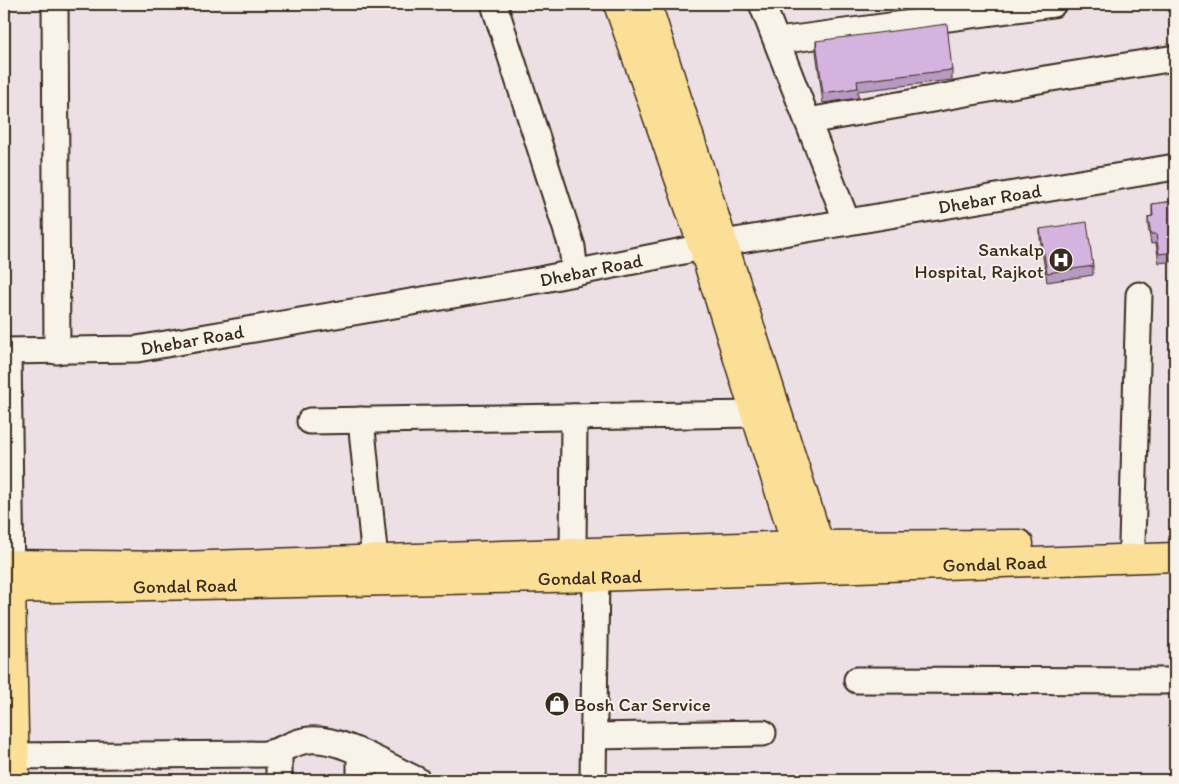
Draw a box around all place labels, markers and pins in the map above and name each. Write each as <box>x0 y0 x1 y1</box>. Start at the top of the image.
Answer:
place label: Sankalp Hospital, Rajkot <box>915 238 1044 283</box>
hospital icon: Sankalp Hospital, Rajkot <box>1048 247 1074 273</box>
shop icon: Bosh Car Service <box>544 691 570 717</box>
place label: Bosh Car Service <box>574 693 711 716</box>

